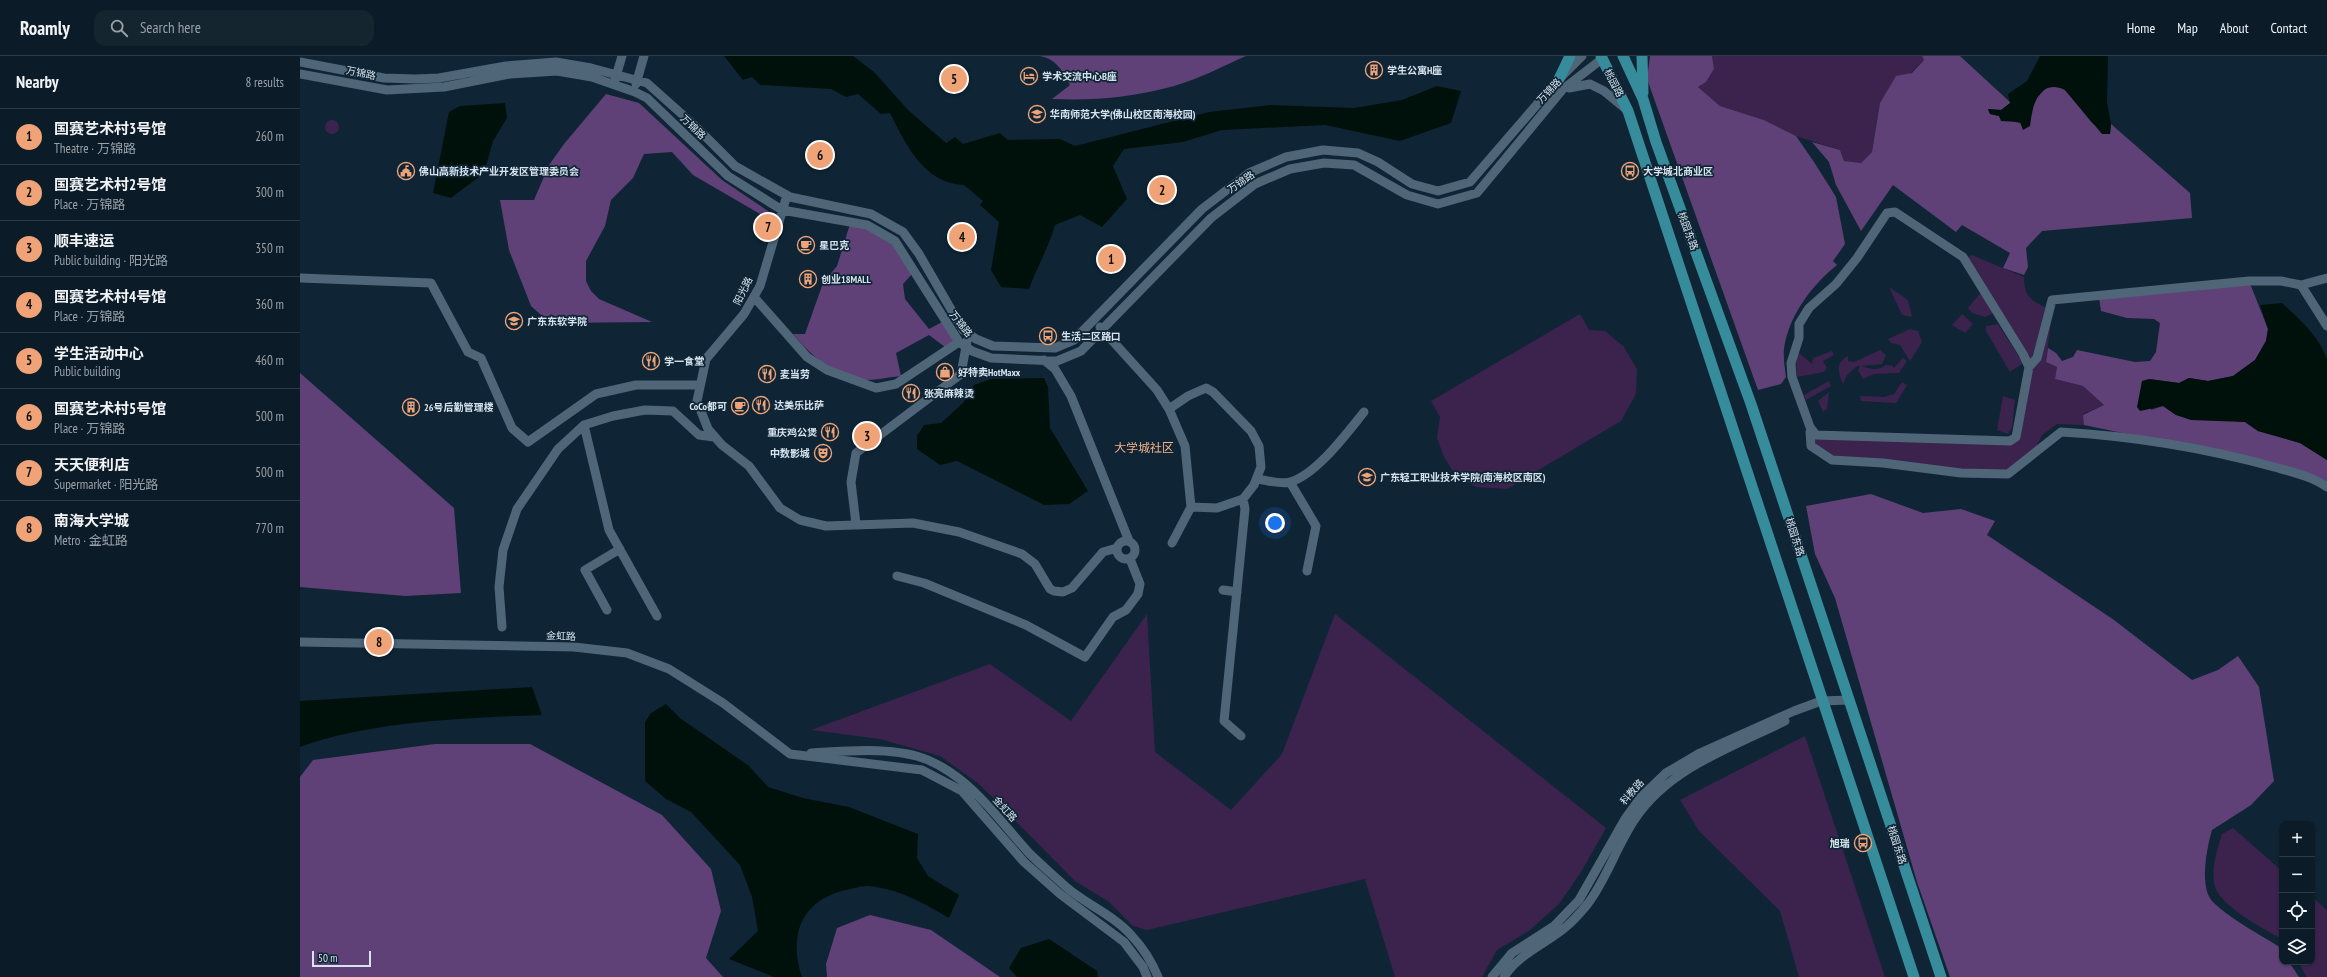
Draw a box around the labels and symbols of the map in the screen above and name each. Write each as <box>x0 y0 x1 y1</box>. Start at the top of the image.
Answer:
building icon: 学生公寓H座 <box>1364 60 1384 80</box>
street label: 万锦路 <box>345 64 377 82</box>
pin: 5 <box>941 64 967 94</box>
place label: 学生公寓H座 <box>1387 64 1442 77</box>
hotel icon: 学术交流中心B座 <box>1019 66 1039 86</box>
street label: 桃园路 <box>1601 67 1627 99</box>
place label: 学术交流中心B座 <box>1042 70 1117 83</box>
street label: 万锦路 <box>1534 76 1564 106</box>
school or university icon: 华南师范大学(佛山校区南海校园) <box>1027 104 1047 124</box>
place label: 华南师范大学(佛山校区南海校园) <box>1050 108 1196 121</box>
street label: 万锦路 <box>678 112 708 142</box>
pin: 6 <box>807 140 833 170</box>
public building icon: 佛山高新技术产业开发区管理委员会 <box>396 161 416 181</box>
bus stop icon: 大学城北商业区 <box>1620 161 1640 181</box>
place label: 佛山高新技术产业开发区管理委员会 <box>418 165 579 178</box>
place label: 大学城北商业区 <box>1643 165 1713 178</box>
street label: 万锦路 <box>1225 168 1257 196</box>
pin: 2 <box>1149 175 1175 205</box>
street label: 桃园东路 <box>1675 210 1701 252</box>
pin: 7 <box>755 212 781 242</box>
pin: 4 <box>949 222 975 252</box>
cafe icon: 星巴克 <box>796 235 816 255</box>
place label: 星巴克 <box>819 239 849 252</box>
pin: 1 <box>1098 244 1124 274</box>
building icon: 创业18MALL <box>798 269 818 289</box>
place label: 创业18MALL <box>821 273 871 286</box>
street label: 阳光路 <box>731 275 755 307</box>
street label: 万锦路 <box>947 308 975 340</box>
school or university icon: 广东东软学院 <box>504 311 524 331</box>
place label: 广东东软学院 <box>527 315 587 328</box>
bus stop icon: 生活二区路口 <box>1038 326 1058 346</box>
place label: 生活二区路口 <box>1061 330 1121 343</box>
restaurant icon: 学一食堂 <box>641 351 661 371</box>
place label: 学一食堂 <box>664 355 704 368</box>
shop icon: 好特卖HotMaxx <box>935 362 955 382</box>
restaurant icon: 麦当劳 <box>757 364 777 384</box>
place label: 好特卖HotMaxx <box>958 366 1021 379</box>
place label: 麦当劳 <box>780 368 810 381</box>
restaurant icon: 张亮麻辣烫 <box>901 383 921 403</box>
place label: 张亮麻辣烫 <box>924 387 974 400</box>
restaurant icon: 达美乐比萨 <box>751 395 771 415</box>
cafe icon: CoCo都可 <box>730 396 750 416</box>
building icon: 26号后勤管理楼 <box>401 397 421 417</box>
place label: 达美乐比萨 <box>774 399 824 412</box>
place label: CoCo都可 <box>690 400 727 413</box>
place label: 26号后勤管理楼 <box>424 401 494 414</box>
pin: 3 <box>854 421 880 451</box>
restaurant icon: 重庆鸡公煲 <box>820 422 840 442</box>
place label: 重庆鸡公煲 <box>767 426 817 439</box>
district label: 大学城社区 <box>1114 440 1174 455</box>
theatre icon: 中数影城 <box>813 443 833 463</box>
place label: 中数影城 <box>770 447 810 460</box>
school or university icon: 广东轻工职业技术学院(南海校区南区) <box>1357 467 1377 487</box>
place label: 广东轻工职业技术学院(南海校区南区) <box>1380 471 1546 484</box>
your location <box>1265 513 1285 533</box>
street label: 桃园东路 <box>1783 516 1807 558</box>
pin: 8 <box>366 627 392 657</box>
street label: 金虹路 <box>546 629 576 643</box>
street label: 科教路 <box>1617 776 1647 808</box>
street label: 金虹路 <box>990 794 1020 824</box>
street label: 桃园东路 <box>1885 824 1909 866</box>
bus stop icon: 旭瑞 <box>1853 833 1873 853</box>
place label: 旭瑞 <box>1829 837 1850 850</box>
scale bar <box>312 949 371 968</box>

